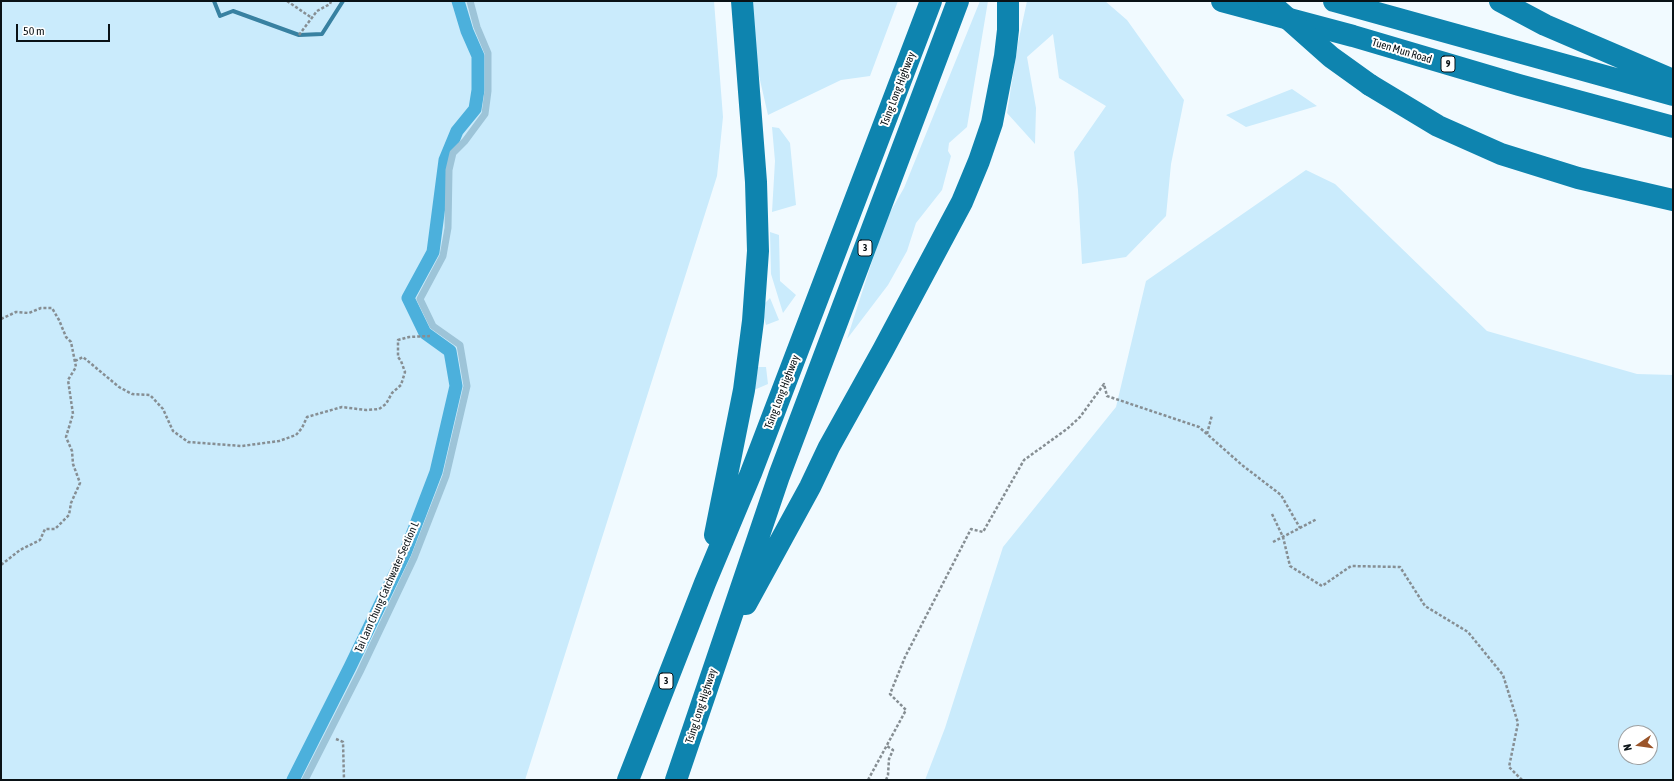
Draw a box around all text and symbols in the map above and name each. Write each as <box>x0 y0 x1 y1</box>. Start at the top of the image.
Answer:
scale bar <box>18 16 112 42</box>
text: 50 m <box>23 24 45 38</box>
street label: Tuen Mun Road <box>1370 36 1434 66</box>
street label: Tsing Long Highway <box>878 50 918 128</box>
road number: 9 <box>1441 56 1455 72</box>
road number: 3 <box>858 240 872 256</box>
street label: Tsing Long Highway <box>762 353 802 431</box>
street label: Tai Lam Chung Catchwater Section L <box>352 520 422 654</box>
street label: Tsing Long Highway <box>683 667 719 745</box>
road number: 3 <box>659 673 673 689</box>
north arrow <box>1618 725 1658 765</box>
text: N <box>1621 743 1634 752</box>

